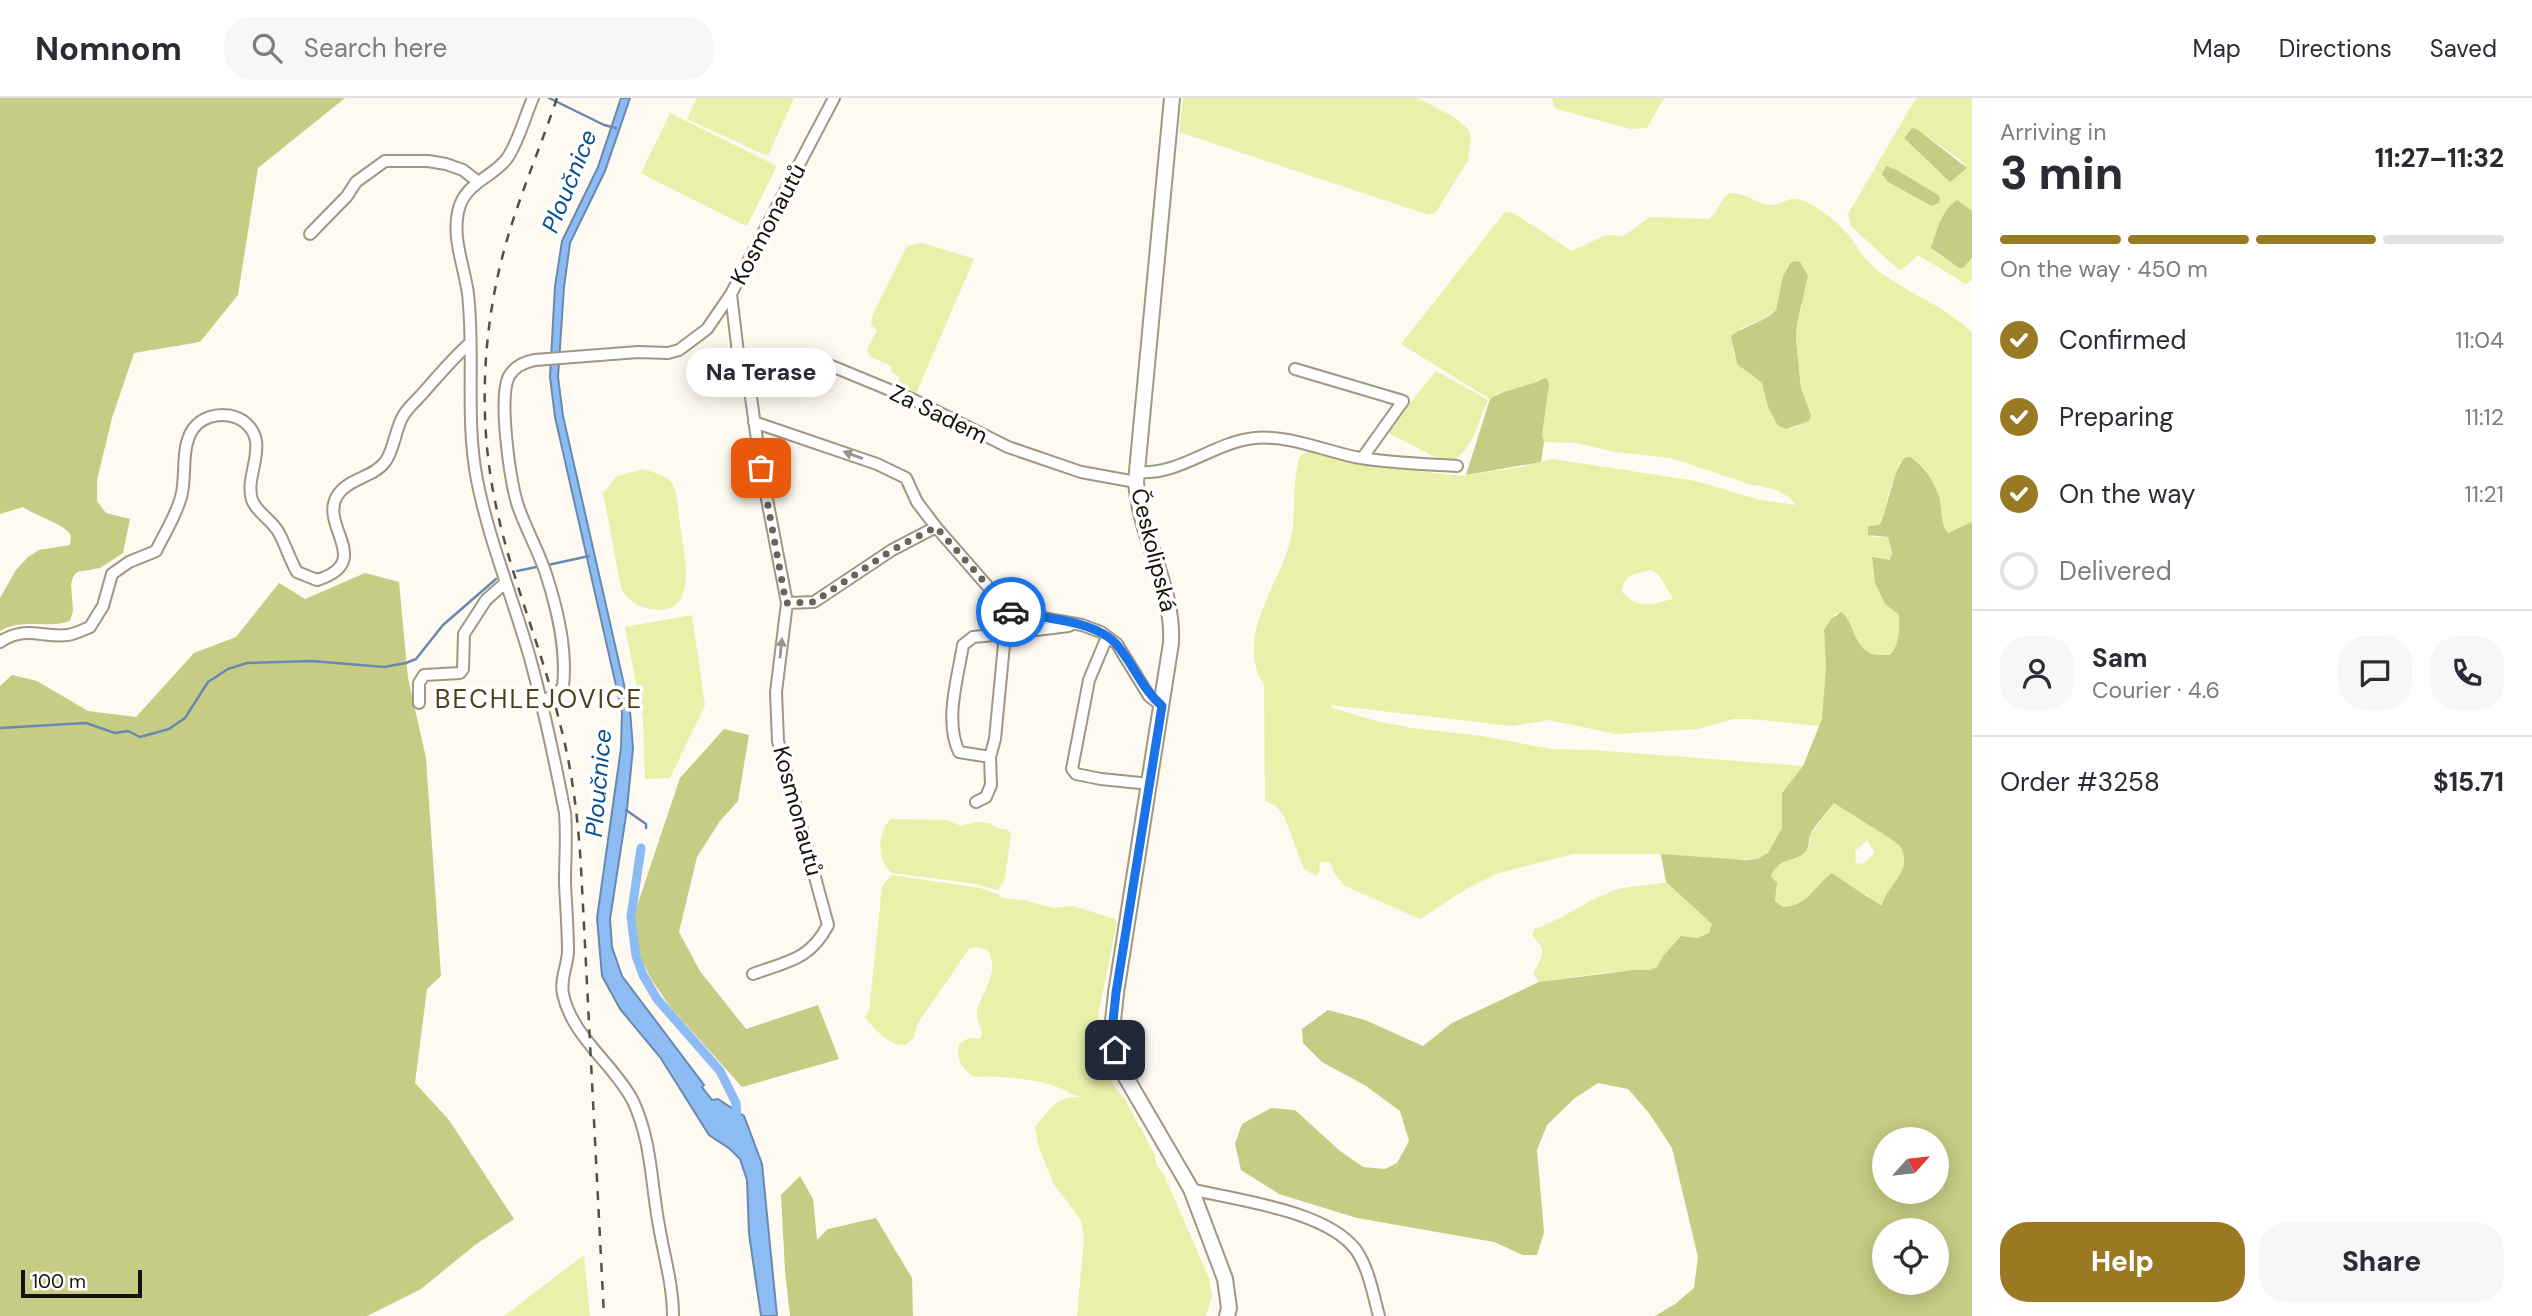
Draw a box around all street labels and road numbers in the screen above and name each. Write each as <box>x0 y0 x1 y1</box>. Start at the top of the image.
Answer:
street label: Kosmonautů <box>724 158 812 290</box>
street label: Za Sadem <box>885 378 993 450</box>
street label: Českolipská <box>1124 485 1184 615</box>
street label: Kosmonautů <box>766 743 830 879</box>

